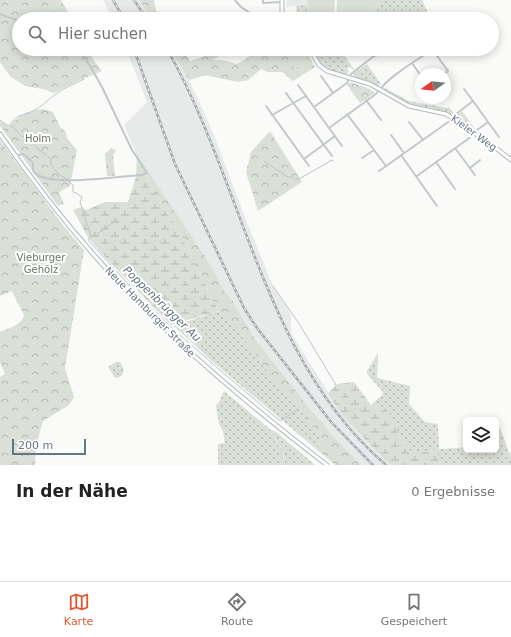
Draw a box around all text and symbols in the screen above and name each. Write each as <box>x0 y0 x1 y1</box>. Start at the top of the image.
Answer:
search box <box>12 12 499 56</box>
icon: search <box>26 23 48 45</box>
text: Hier suchen <box>58 25 147 43</box>
north arrow <box>415 68 451 104</box>
street label: Kieler Weg <box>449 113 499 153</box>
park label: Holm <box>25 133 51 144</box>
park label: Vieburger Gehölz <box>17 252 66 275</box>
water label: Poppenbrügger Au <box>121 264 204 344</box>
street label: Neue Hamburger Straße <box>103 265 197 359</box>
map controls <box>463 417 499 453</box>
button: layers <box>463 417 499 453</box>
scale bar <box>12 437 86 456</box>
text: 200 m <box>18 439 53 452</box>
text: In der Nähe <box>16 481 128 501</box>
text: 0 Ergebnisse <box>411 484 495 499</box>
tab: Karte <box>64 591 93 628</box>
tab: Route <box>221 591 253 628</box>
tab: Gespeichert <box>381 591 447 628</box>

